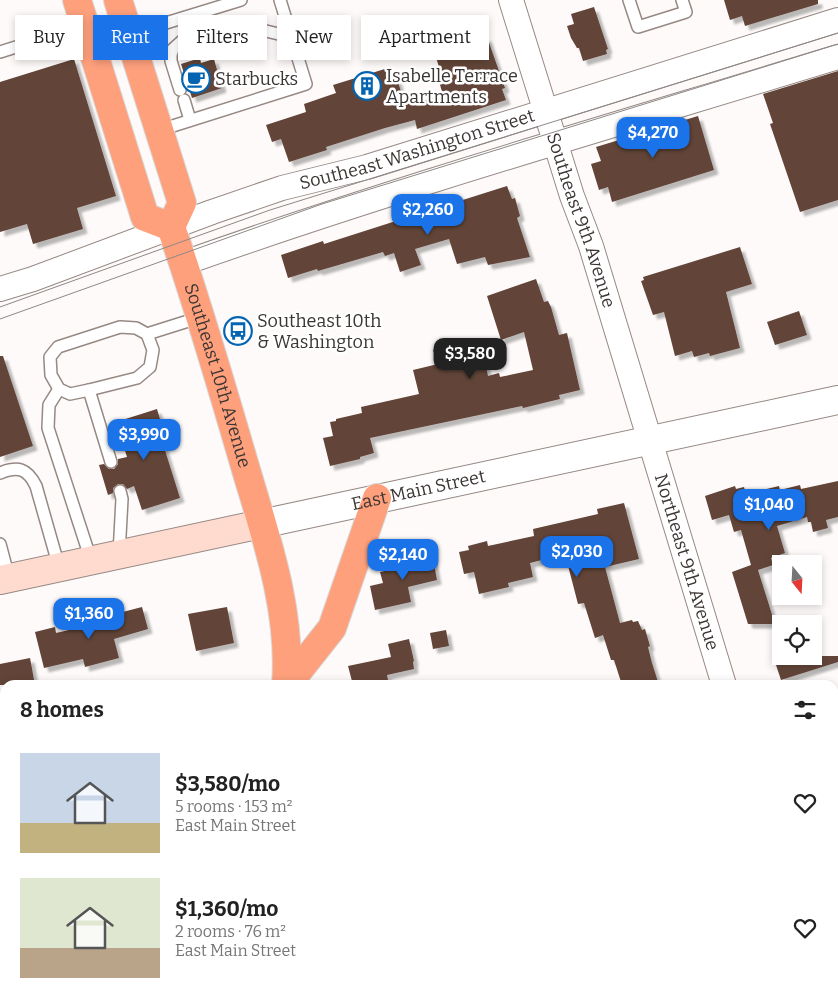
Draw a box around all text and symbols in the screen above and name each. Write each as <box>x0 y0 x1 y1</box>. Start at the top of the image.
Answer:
chip: Buy <box>15 15 83 60</box>
chip: Rent <box>93 15 168 60</box>
chip: Filters <box>178 15 267 60</box>
chip: New <box>277 15 351 60</box>
chip: Apartment <box>361 15 489 60</box>
cafe icon: Starbucks <box>181 64 211 94</box>
place label: Isabelle Terrace Apartments <box>386 65 518 108</box>
place label: Starbucks <box>215 68 298 90</box>
building icon: Isabelle Terrace Apartments <box>352 71 382 101</box>
street label: Southeast Washington Street <box>297 104 538 194</box>
pin: $4,270 <box>612 116 694 159</box>
text: $4,270 <box>628 123 678 142</box>
street label: Southeast 9th Avenue <box>542 130 620 310</box>
pin: $2,260 <box>387 194 469 236</box>
text: $2,260 <box>402 200 454 219</box>
street label: Southeast 10th Avenue <box>180 281 256 470</box>
place label: Southeast 10th & Washington <box>257 310 381 353</box>
bus stop icon: Southeast 10th & Washington <box>223 316 253 346</box>
pin: $3,580 <box>429 338 511 380</box>
text: $3,580 <box>445 344 495 363</box>
pin: $3,990 <box>103 418 185 461</box>
text: $3,990 <box>119 425 169 444</box>
street label: East Main Street <box>349 465 488 515</box>
street label: Northeast 9th Avenue <box>650 471 724 653</box>
pin: $1,040 <box>728 488 810 531</box>
text: $1,040 <box>744 495 794 514</box>
pin: $2,030 <box>536 536 618 578</box>
pin: $2,140 <box>362 538 444 581</box>
text: $2,030 <box>551 542 603 561</box>
text: $2,140 <box>378 545 428 564</box>
north arrow <box>772 555 822 605</box>
map controls <box>772 555 822 665</box>
pin: $1,360 <box>48 598 130 640</box>
text: $1,360 <box>64 604 114 623</box>
button: locate <box>772 615 822 665</box>
icon: filters <box>791 696 819 724</box>
text: 8 homes <box>20 697 104 723</box>
text: $3,580/mo <box>175 771 280 797</box>
icon: home <box>60 773 120 833</box>
icon: heart <box>791 789 819 817</box>
text: 5 rooms · 153 m² <box>175 797 292 816</box>
text: East Main Street <box>175 816 296 835</box>
text: $1,360/mo <box>175 896 278 922</box>
icon: home <box>60 898 120 958</box>
icon: heart <box>791 914 819 942</box>
text: 2 rooms · 76 m² <box>175 922 286 941</box>
text: East Main Street <box>175 941 296 960</box>

